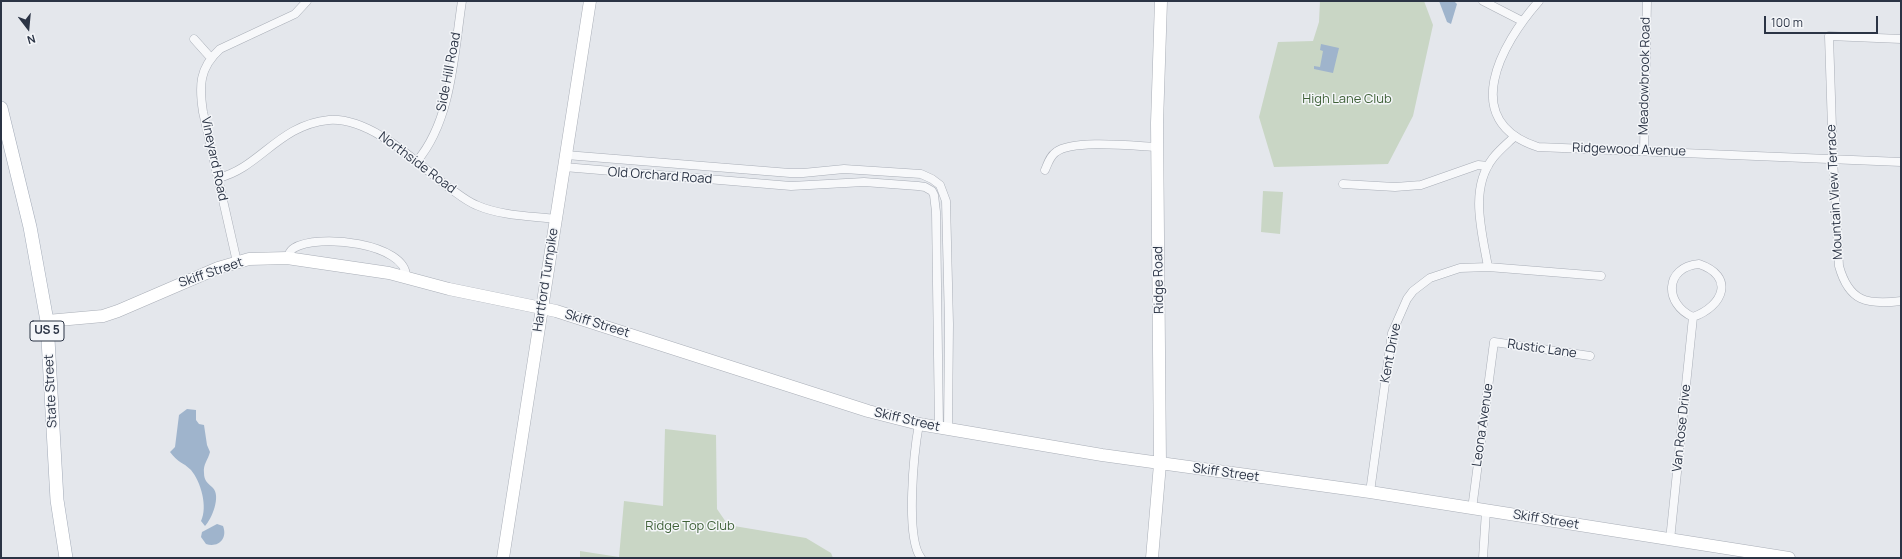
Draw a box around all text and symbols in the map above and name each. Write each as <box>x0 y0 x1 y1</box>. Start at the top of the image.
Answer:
north arrow <box>8 8 48 48</box>
scale bar <box>1766 8 1880 34</box>
text: 100 m <box>1771 14 1803 31</box>
street label: Meadowbrook Road <box>1636 17 1654 135</box>
street label: Side Hill Road <box>434 31 464 113</box>
text: N <box>26 32 37 48</box>
park label: High Lane Club <box>1302 91 1392 107</box>
street label: Vineyard Road <box>198 116 230 202</box>
street label: Mountain View Terrace <box>1824 124 1846 260</box>
street label: Northside Road <box>375 129 459 197</box>
street label: Ridgewood Avenue <box>1572 140 1686 160</box>
street label: Old Orchard Road <box>607 165 713 187</box>
street label: Hartford Turnpike <box>530 227 562 333</box>
street label: Ridge Road <box>1151 246 1167 314</box>
street label: Skiff Street <box>177 255 245 291</box>
street label: Skiff Street <box>563 307 631 341</box>
road number: US 5 <box>30 321 64 341</box>
street label: Kent Drive <box>1378 322 1404 384</box>
street label: Rustic Lane <box>1506 336 1578 362</box>
street label: State Street <box>41 354 61 428</box>
street label: Leona Avenue <box>1469 382 1497 468</box>
street label: Van Rose Drive <box>1670 383 1694 473</box>
street label: Skiff Street <box>873 405 941 435</box>
street label: Skiff Street <box>1192 461 1260 485</box>
street label: Skiff Street <box>1512 507 1580 533</box>
park label: Ridge Top Club <box>645 518 735 534</box>

